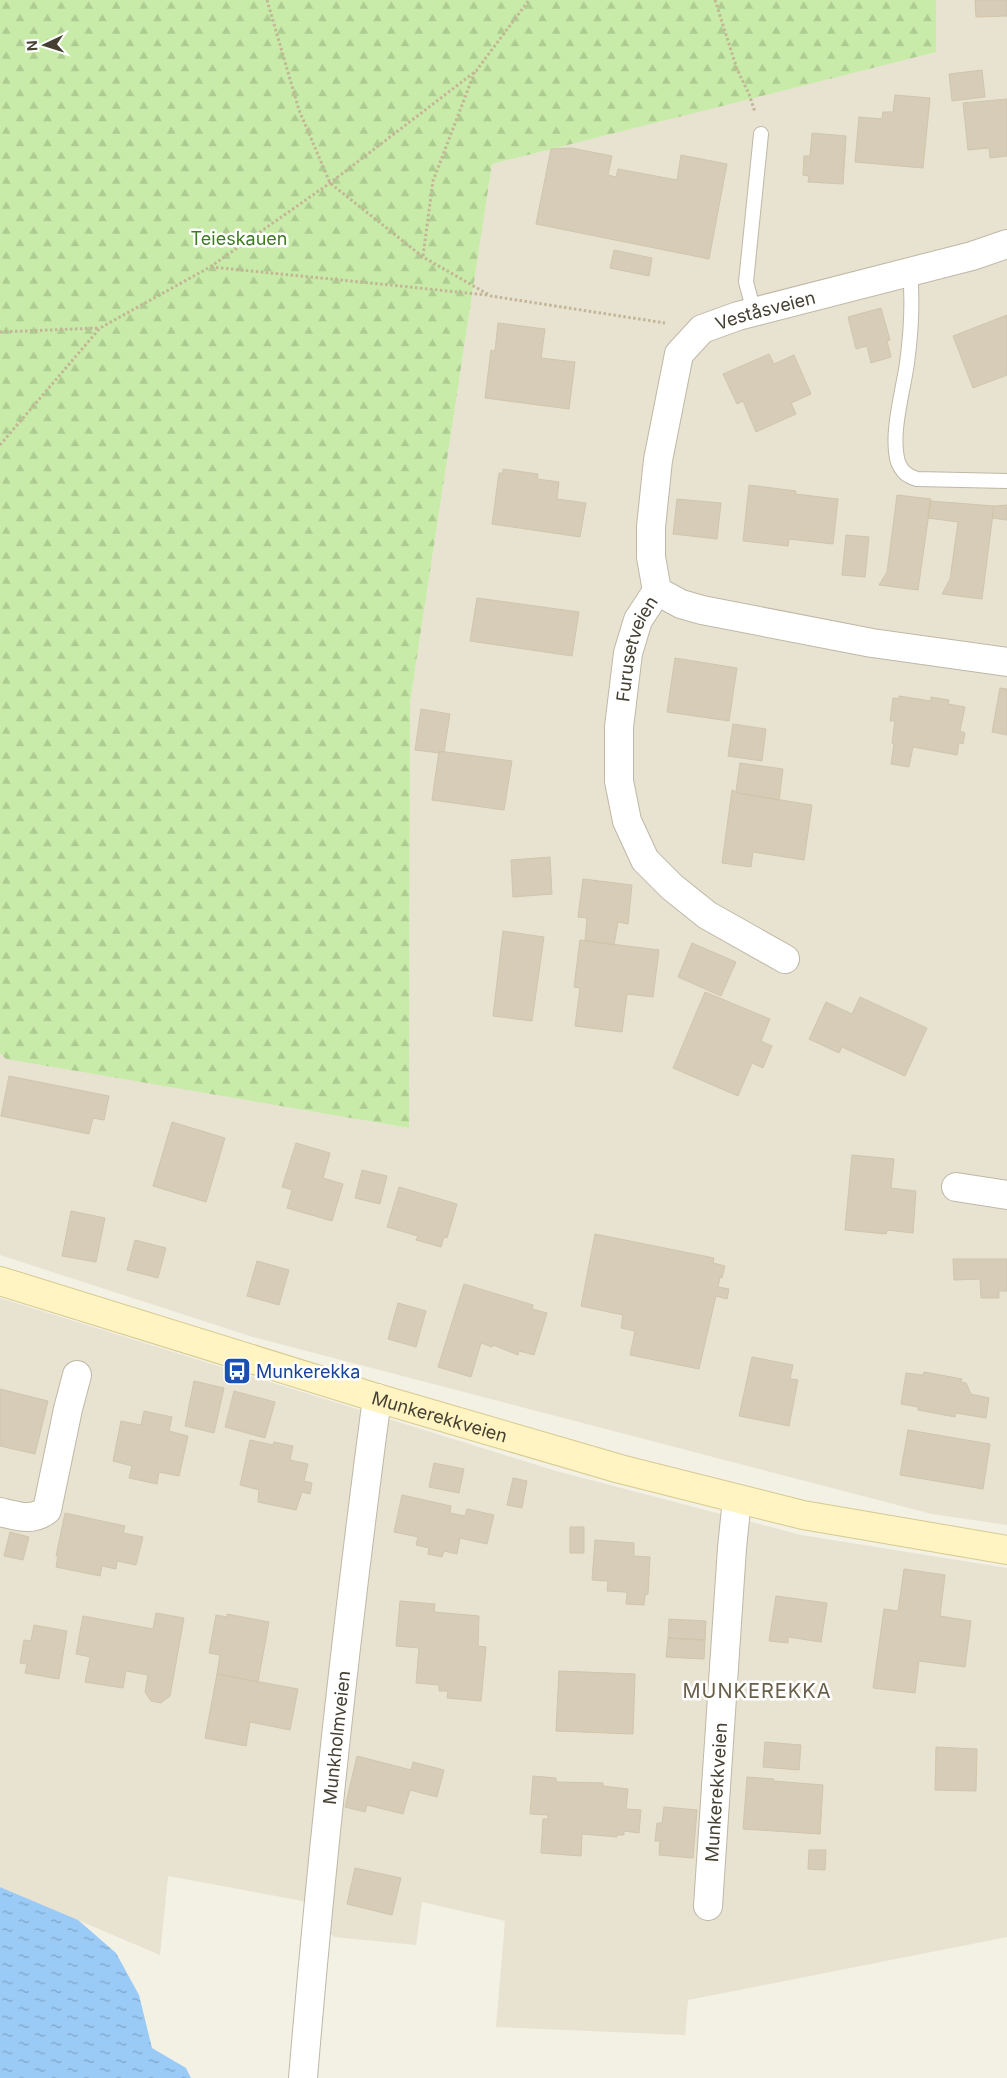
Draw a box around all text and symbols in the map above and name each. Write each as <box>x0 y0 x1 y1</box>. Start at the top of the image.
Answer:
north arrow <box>20 20 70 70</box>
text: N <box>23 40 40 52</box>
park label: Teieskauen <box>191 228 287 249</box>
street label: Veståsveien <box>712 286 817 334</box>
street label: Furusetveien <box>612 592 661 703</box>
bus stop icon: Munkerekka <box>222 1356 252 1386</box>
place label: Munkerekka <box>256 1361 360 1382</box>
street label: Munkerekkveien <box>369 1387 510 1446</box>
street label: Munkholmveien <box>318 1670 354 1806</box>
district label: MUNKEREKKA <box>682 1679 832 1703</box>
street label: Munkerekkveien <box>700 1722 731 1863</box>

